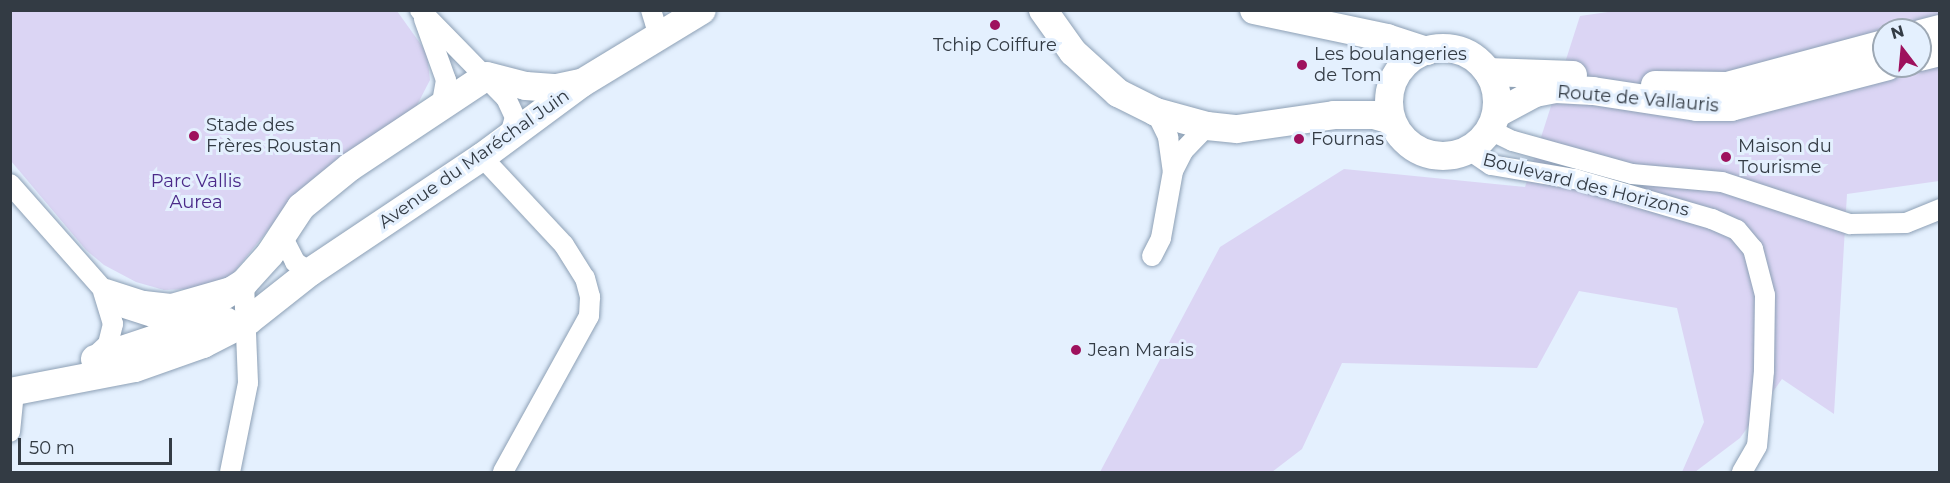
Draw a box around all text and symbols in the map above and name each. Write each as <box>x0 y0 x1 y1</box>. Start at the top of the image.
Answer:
marker: Tchip Coiffure <box>988 18 1002 32</box>
north arrow <box>1872 18 1932 78</box>
text: N <box>1889 21 1906 43</box>
place label: Tchip Coiffure <box>933 34 1057 56</box>
place label: Les boulangeries de Tom <box>1314 44 1467 86</box>
marker: Les boulangeries de Tom <box>1295 58 1309 72</box>
street label: Route de Vallauris <box>1556 81 1720 117</box>
street label: Avenue du Maréchal Juin <box>375 85 573 233</box>
place label: Stade des Frères Roustan <box>206 115 341 158</box>
place label: Fournas <box>1311 128 1384 150</box>
marker: Stade des Frères Roustan <box>187 129 201 143</box>
marker: Fournas <box>1292 132 1306 146</box>
place label: Maison du Tourisme <box>1738 136 1832 178</box>
street label: Boulevard des Horizons <box>1480 149 1692 221</box>
marker: Maison du Tourisme <box>1719 150 1733 164</box>
park label: Parc Vallis Aurea <box>151 171 241 213</box>
place label: Jean Marais <box>1088 339 1194 361</box>
marker: Jean Marais <box>1069 343 1083 357</box>
scale bar <box>21 426 176 464</box>
text: 50 m <box>29 437 75 459</box>

